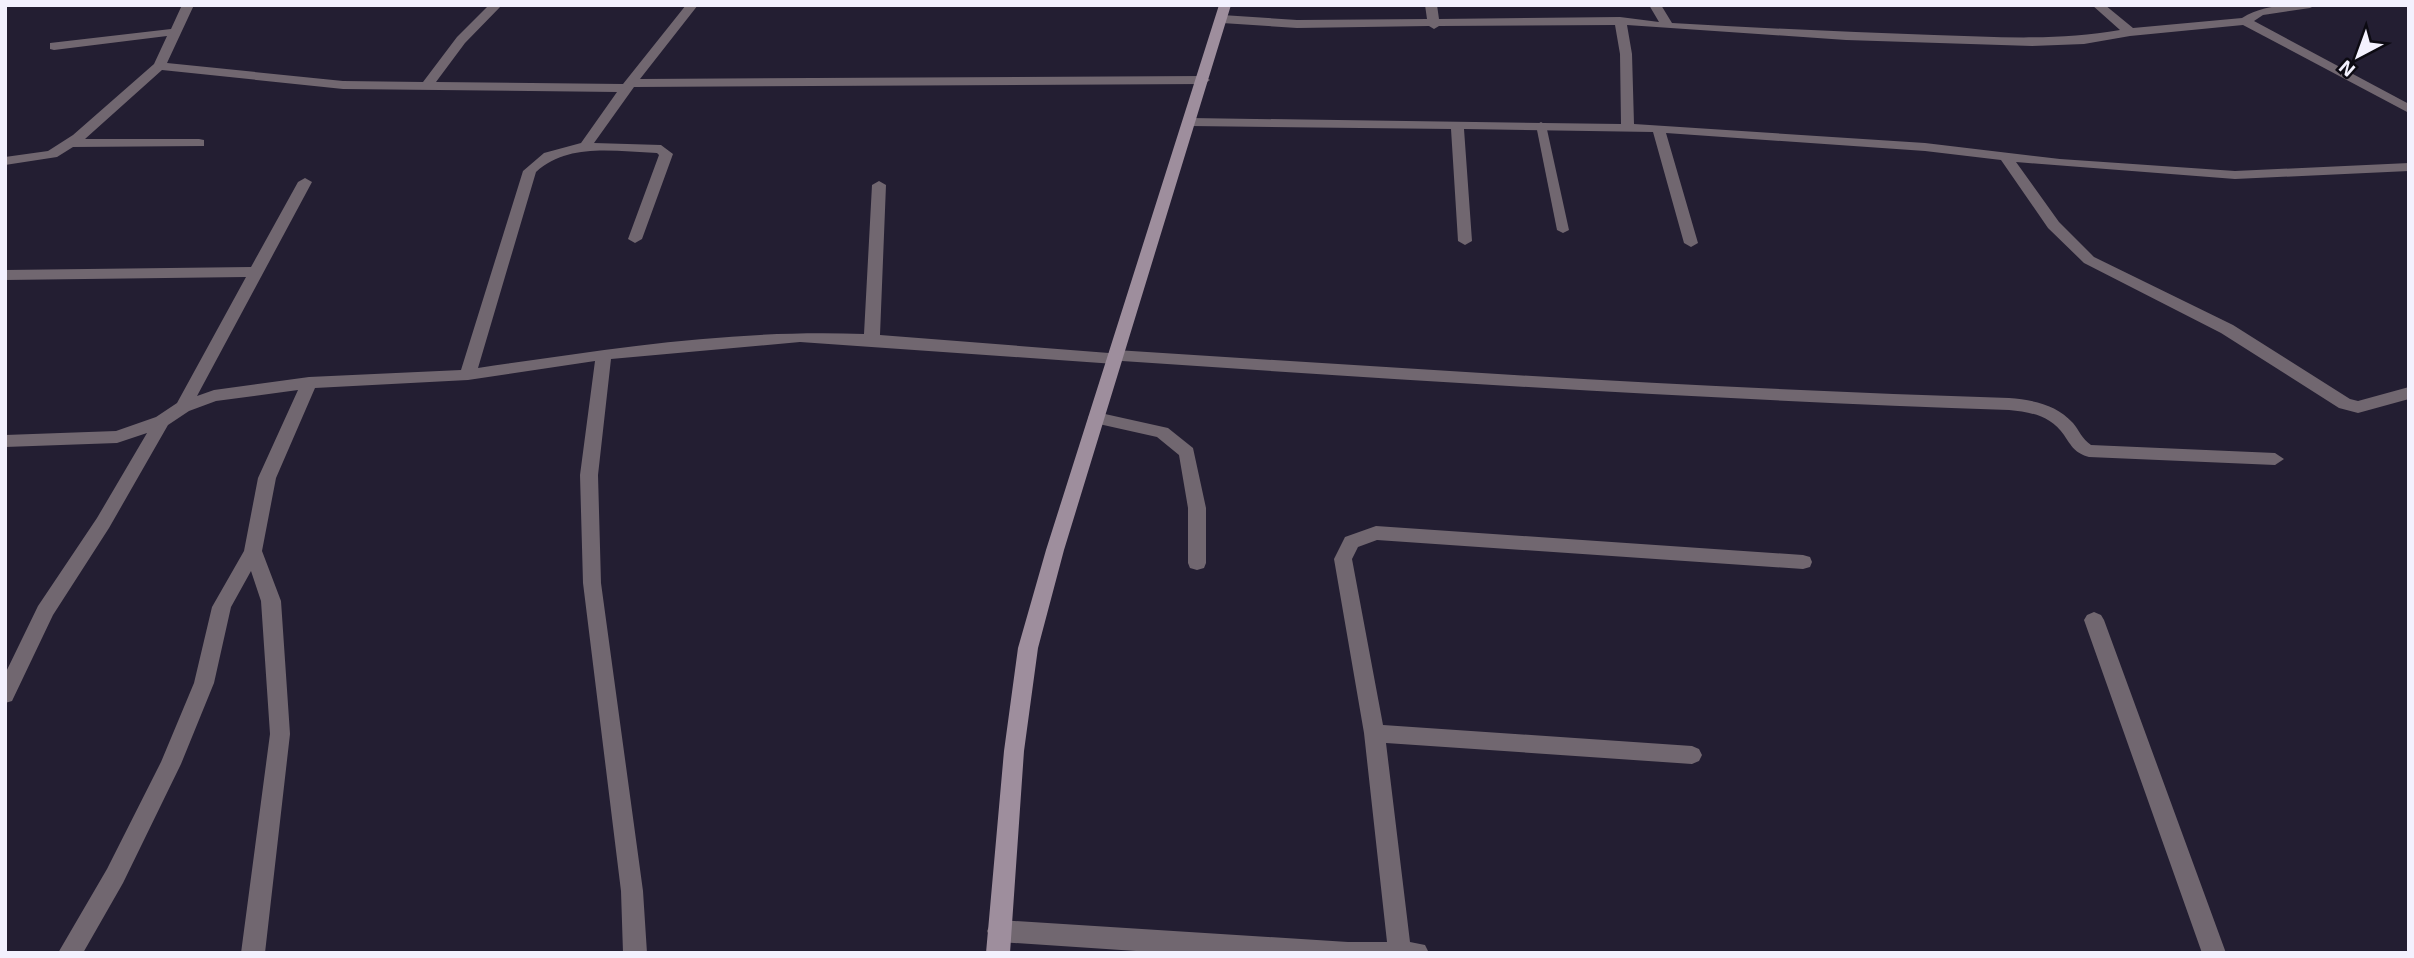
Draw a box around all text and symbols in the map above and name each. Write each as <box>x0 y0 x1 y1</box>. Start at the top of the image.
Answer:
north arrow <box>2323 21 2393 91</box>
text: N <box>2334 56 2359 82</box>

